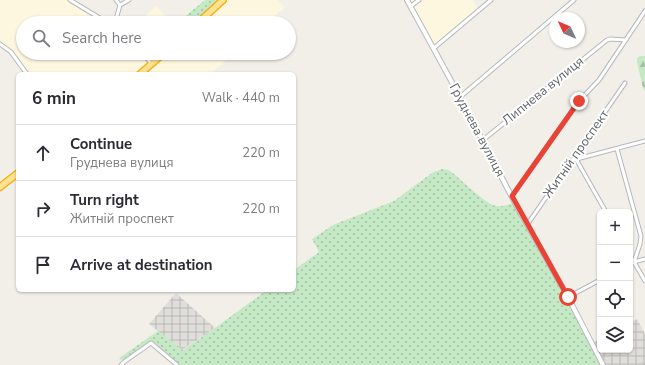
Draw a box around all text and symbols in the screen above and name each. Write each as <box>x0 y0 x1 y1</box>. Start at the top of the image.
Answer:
north arrow <box>549 12 585 48</box>
search box <box>16 16 296 60</box>
icon: search <box>30 27 52 49</box>
text: Search here <box>62 28 142 48</box>
street label: Липнева вулиця <box>498 52 588 130</box>
street label: Груднева вулиця <box>445 80 509 180</box>
text: 6 min <box>32 87 76 110</box>
text: Walk · 440 m <box>202 89 280 107</box>
route end <box>570 92 588 110</box>
street label: Житній проспект <box>539 106 613 202</box>
text: Continue <box>70 134 132 154</box>
icon: ahead <box>32 142 54 164</box>
text: 220 m <box>242 144 280 162</box>
text: Груднева вулиця <box>70 154 173 172</box>
text: Turn right <box>70 190 139 210</box>
icon: right <box>32 198 54 220</box>
text: 220 m <box>242 200 280 218</box>
map controls <box>597 209 633 353</box>
button: + <box>597 209 633 245</box>
text: Житній проспект <box>70 210 174 228</box>
button: − <box>597 245 633 281</box>
icon: arrive <box>32 254 54 276</box>
text: Arrive at destination <box>70 255 213 275</box>
button: locate <box>597 281 633 317</box>
route start <box>559 288 577 306</box>
button: layers <box>597 317 633 353</box>

